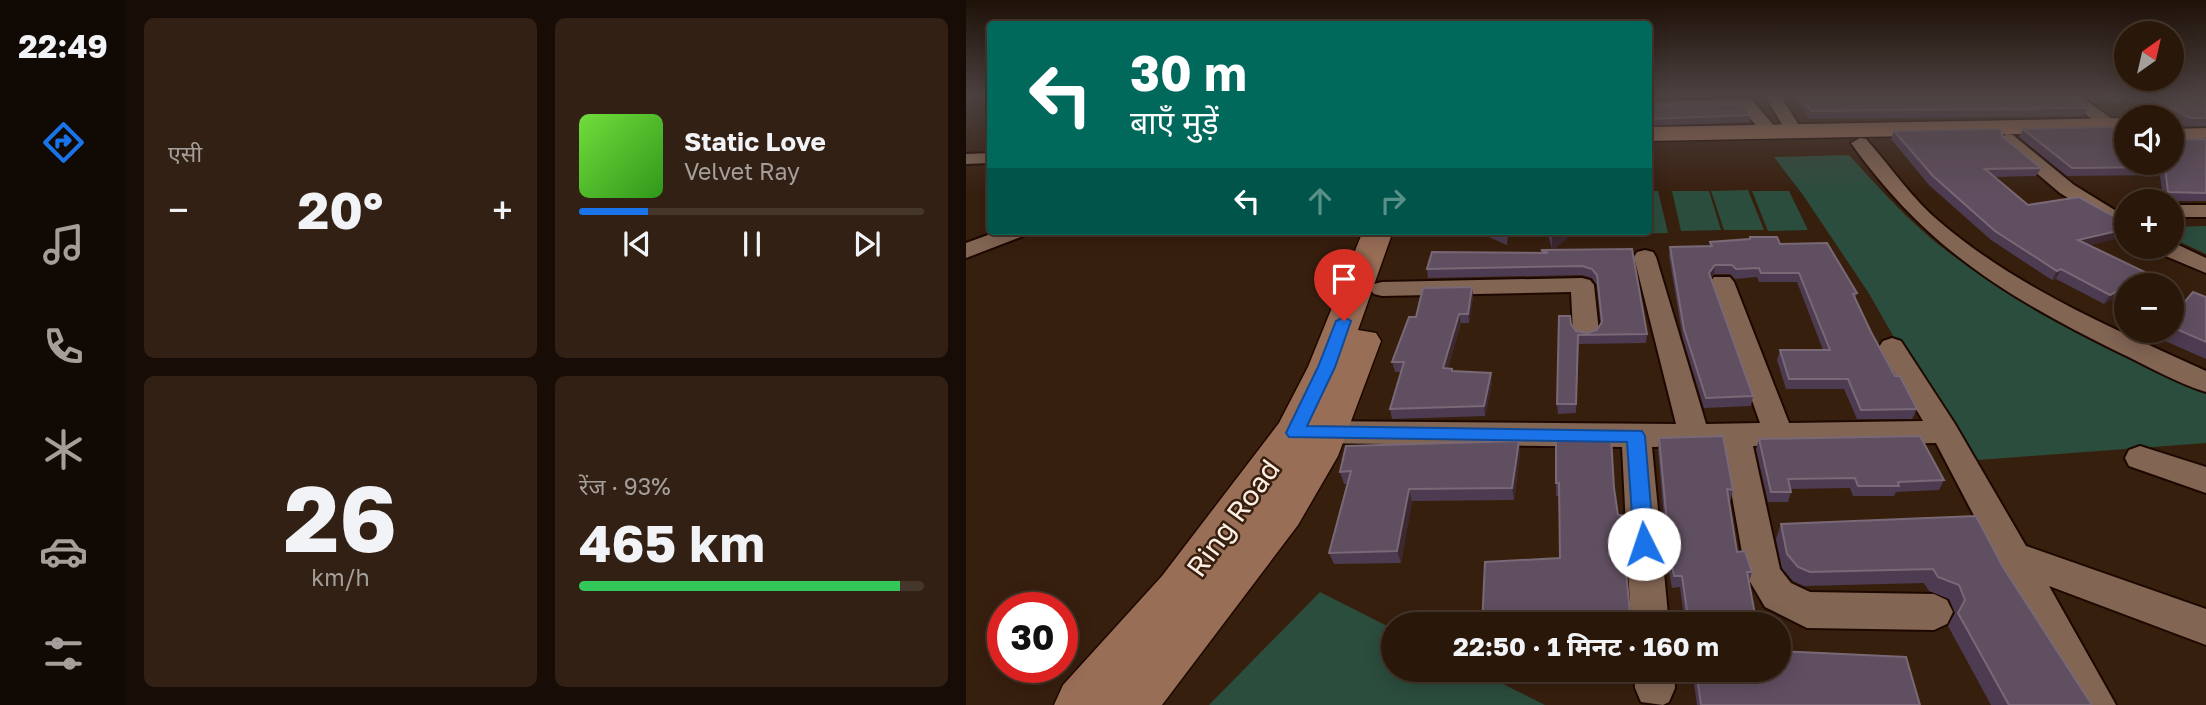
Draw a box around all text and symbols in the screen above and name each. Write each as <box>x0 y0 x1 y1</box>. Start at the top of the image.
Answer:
north arrow <box>2114 21 2184 91</box>
map controls <box>2114 21 2184 343</box>
text: 22:49 <box>18 27 108 65</box>
text: 30 m <box>1130 43 1247 102</box>
icon: left <box>1015 49 1106 140</box>
text: बाएँ मुड़ें <box>1130 103 1219 141</box>
button: sound <box>2114 105 2184 175</box>
icon: directions <box>39 118 88 167</box>
text: Static Love <box>684 126 826 157</box>
text: एसी <box>168 139 202 167</box>
text: Velvet Ray <box>684 157 800 185</box>
text: 20° <box>298 178 383 240</box>
icon: left <box>1228 182 1266 220</box>
icon: ahead <box>1301 182 1339 220</box>
icon: right <box>1374 182 1412 220</box>
text: − <box>168 187 189 232</box>
text: + <box>492 187 513 232</box>
button: + <box>2114 189 2184 259</box>
icon: music <box>39 220 88 269</box>
icon: previous <box>618 225 656 263</box>
icon: pause <box>733 225 771 263</box>
icon: next <box>848 225 886 263</box>
pin <box>1314 249 1374 321</box>
icon: arrive <box>1325 260 1363 298</box>
button: − <box>2114 273 2184 343</box>
icon: phone <box>39 322 88 371</box>
icon: climate <box>39 425 88 474</box>
street label: Ring Road <box>1179 453 1286 583</box>
text: 26 <box>284 463 397 572</box>
text: रेंज · 93% <box>579 472 671 500</box>
position arrow <box>1607 507 1681 581</box>
text: 465 km <box>579 511 765 573</box>
icon: car <box>39 527 88 576</box>
text: km/h <box>311 563 370 591</box>
speed limit sign: 30 <box>987 592 1078 683</box>
icon: filters <box>39 629 88 678</box>
text: 22:50 · 1 मिनट · 160 m <box>1453 631 1719 662</box>

